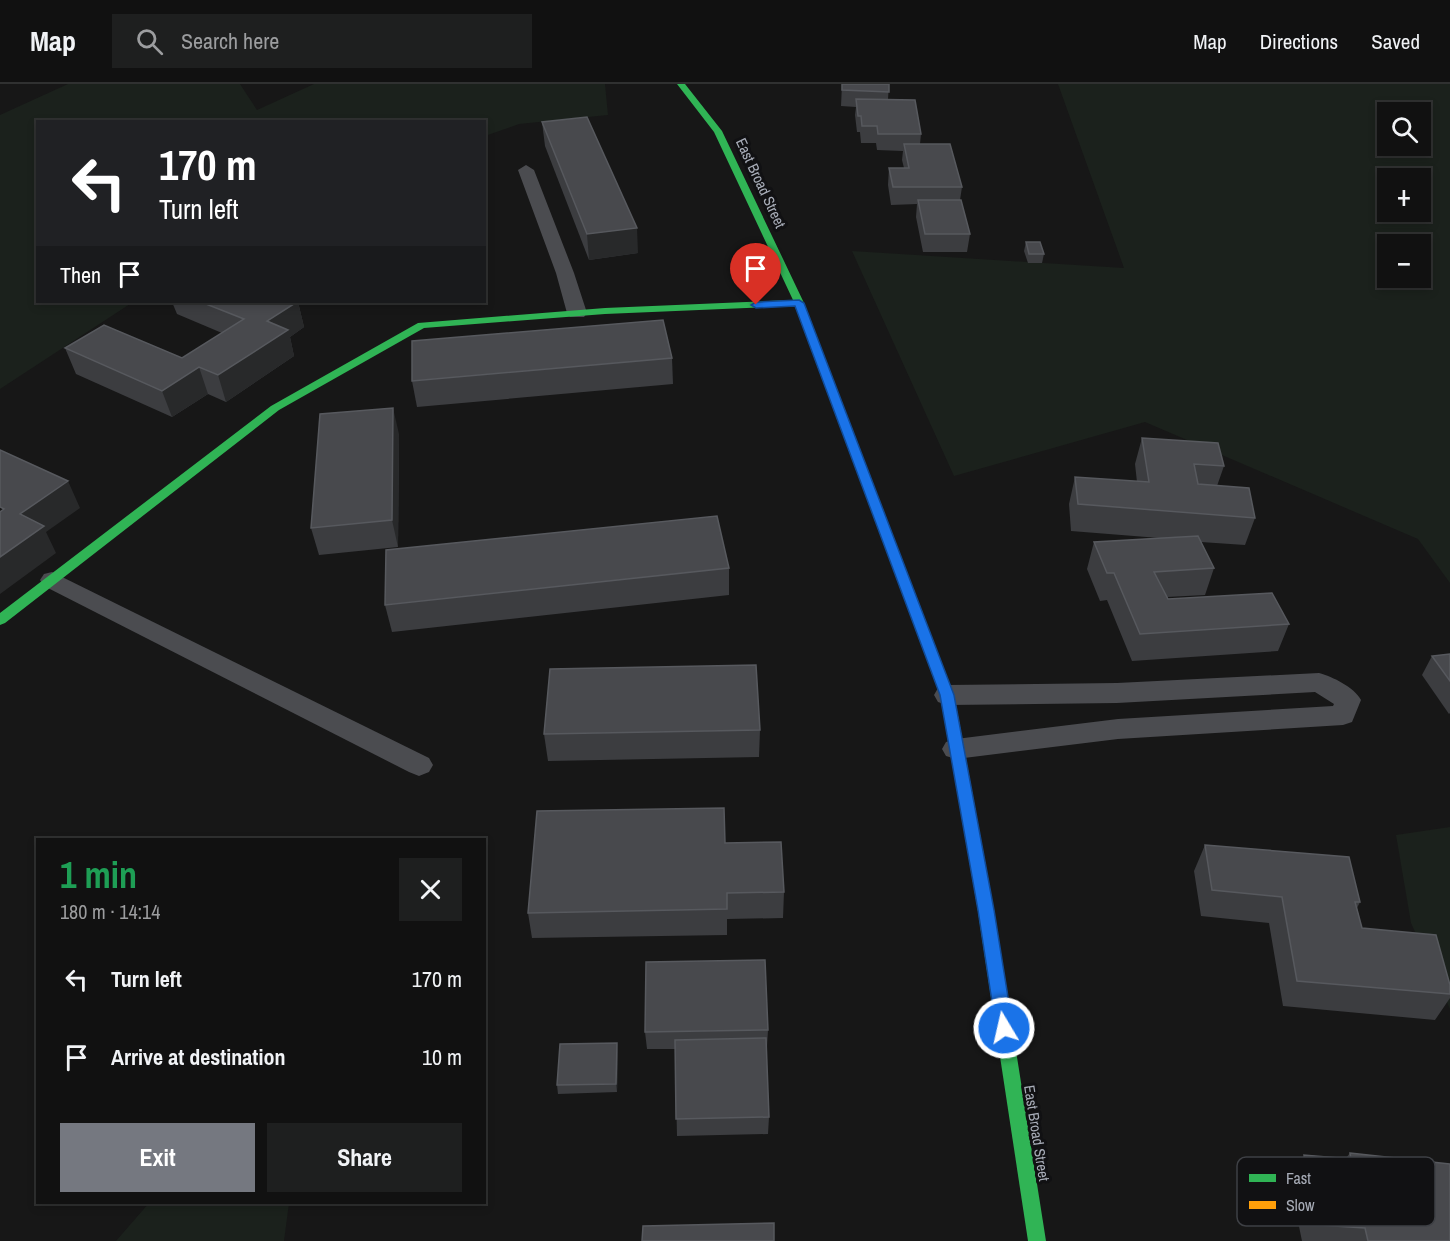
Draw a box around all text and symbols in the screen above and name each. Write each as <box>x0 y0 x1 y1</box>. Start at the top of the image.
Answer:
search box <box>112 14 532 68</box>
text: Map <box>30 22 76 60</box>
icon: search <box>133 25 166 58</box>
text: Search here <box>181 26 279 56</box>
text: Map <box>1193 27 1227 56</box>
text: Directions <box>1260 27 1338 56</box>
text: Saved <box>1371 27 1420 56</box>
map controls <box>1377 102 1431 288</box>
button: search <box>1377 102 1431 156</box>
street label: East Broad Street <box>731 135 791 232</box>
text: 170 m <box>159 137 257 193</box>
icon: left <box>60 144 138 222</box>
button: + <box>1377 168 1431 222</box>
text: Turn left <box>159 191 238 227</box>
button: − <box>1377 234 1431 288</box>
pin <box>730 243 781 305</box>
icon: arrive <box>739 252 772 285</box>
icon: arrive <box>113 258 146 291</box>
text: Then <box>60 260 101 290</box>
text: 1 min <box>60 851 137 899</box>
button: close <box>399 858 462 921</box>
text: 180 m · 14:14 <box>60 898 160 925</box>
icon: left <box>60 963 93 996</box>
text: Turn left <box>111 964 182 994</box>
text: 170 m <box>412 964 462 994</box>
position arrow <box>972 996 1036 1060</box>
icon: arrive <box>60 1041 93 1074</box>
text: Arrive at destination <box>111 1042 285 1072</box>
text: 10 m <box>422 1042 462 1072</box>
street label: East Broad Street <box>1019 1083 1055 1183</box>
button: Exit <box>60 1123 255 1192</box>
button: Share <box>267 1123 462 1192</box>
legend <box>1237 1157 1435 1226</box>
text: Fast <box>1286 1167 1311 1189</box>
text: Slow <box>1286 1194 1315 1216</box>

